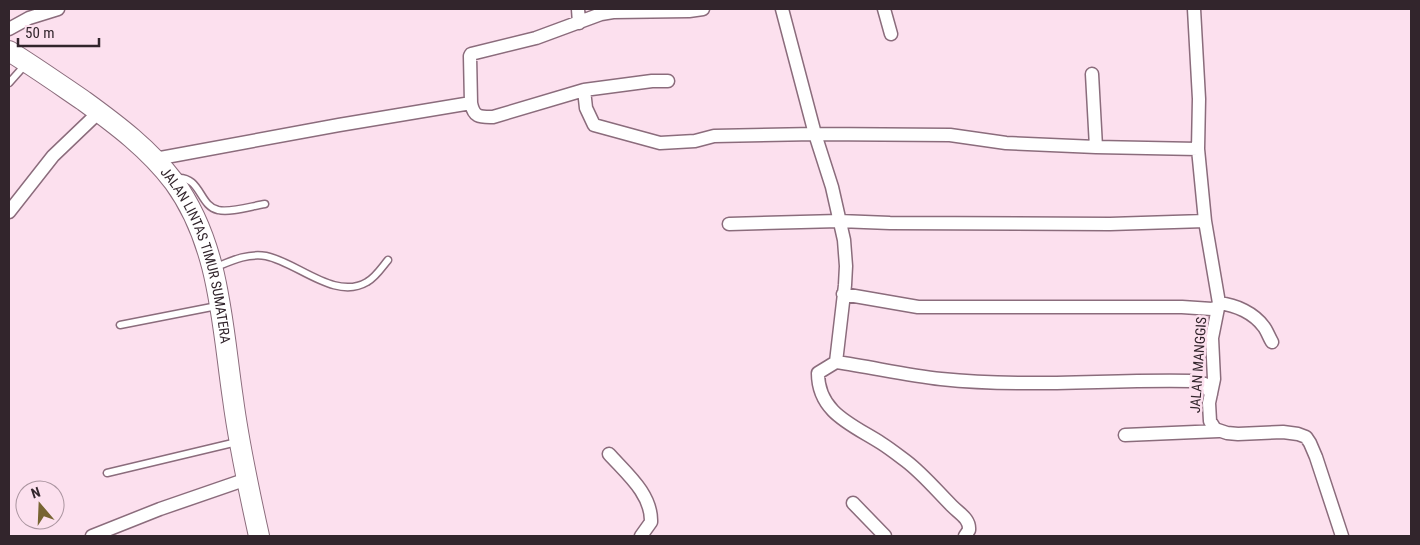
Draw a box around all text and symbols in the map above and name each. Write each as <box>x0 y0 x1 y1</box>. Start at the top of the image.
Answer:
scale bar <box>18 15 99 47</box>
text: 50 m <box>25 24 55 42</box>
street label: JALAN LINTAS TIMUR SUMATERA <box>157 164 234 344</box>
street label: JALAN MANGGIS <box>1187 316 1209 414</box>
north arrow <box>15 480 65 530</box>
text: N <box>29 484 42 502</box>

